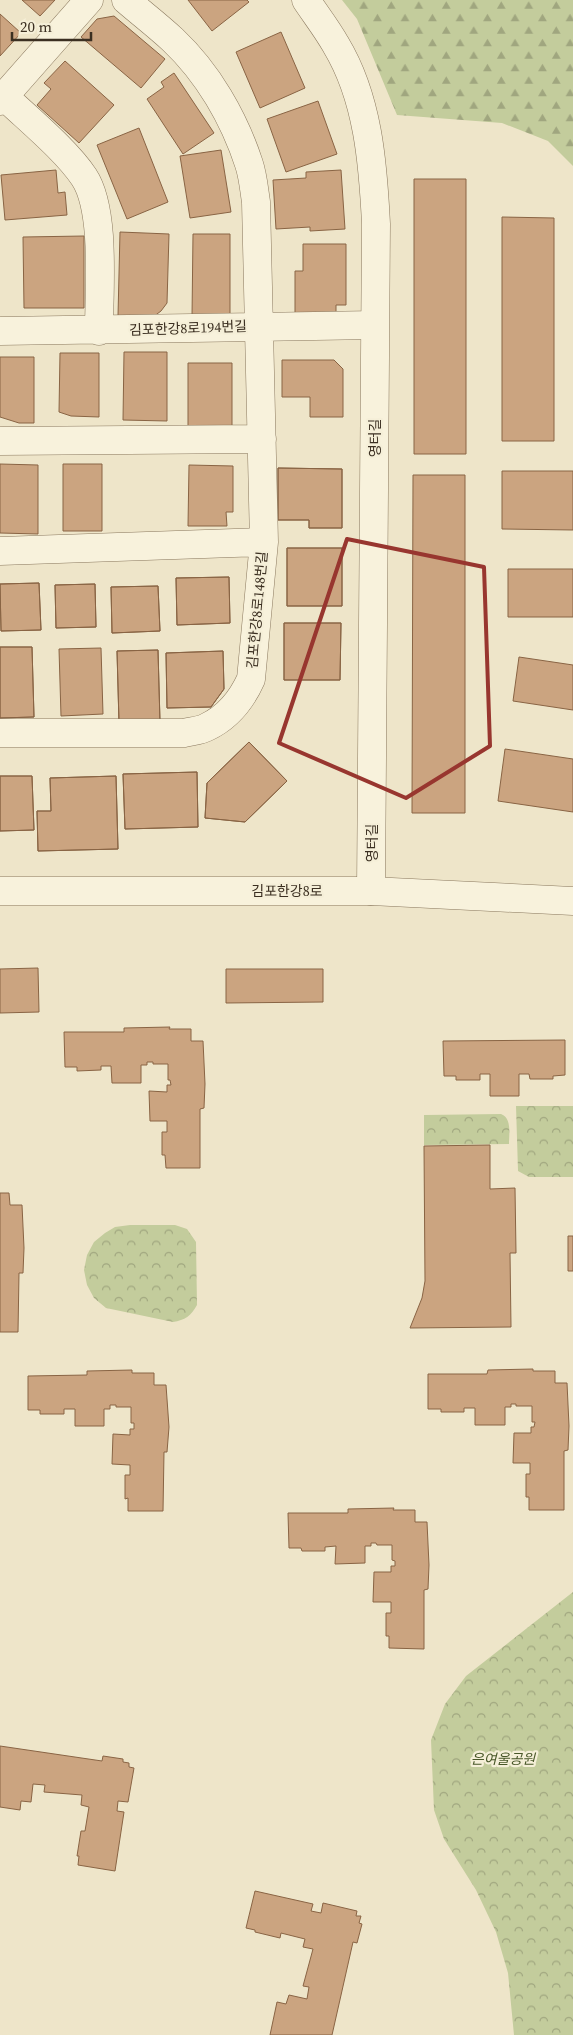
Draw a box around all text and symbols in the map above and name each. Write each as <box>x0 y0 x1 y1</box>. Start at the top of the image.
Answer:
scale bar <box>12 10 91 42</box>
text: 20 m <box>20 16 52 37</box>
street label: 김포한강8로194번길 <box>129 316 247 340</box>
street label: 영터길 <box>365 419 385 457</box>
street label: 김포한강8로148번길 <box>242 550 272 670</box>
street label: 영터길 <box>362 824 382 862</box>
street label: 김포한강8로 <box>251 881 323 901</box>
park label: 은여울공원 <box>471 1749 536 1769</box>

